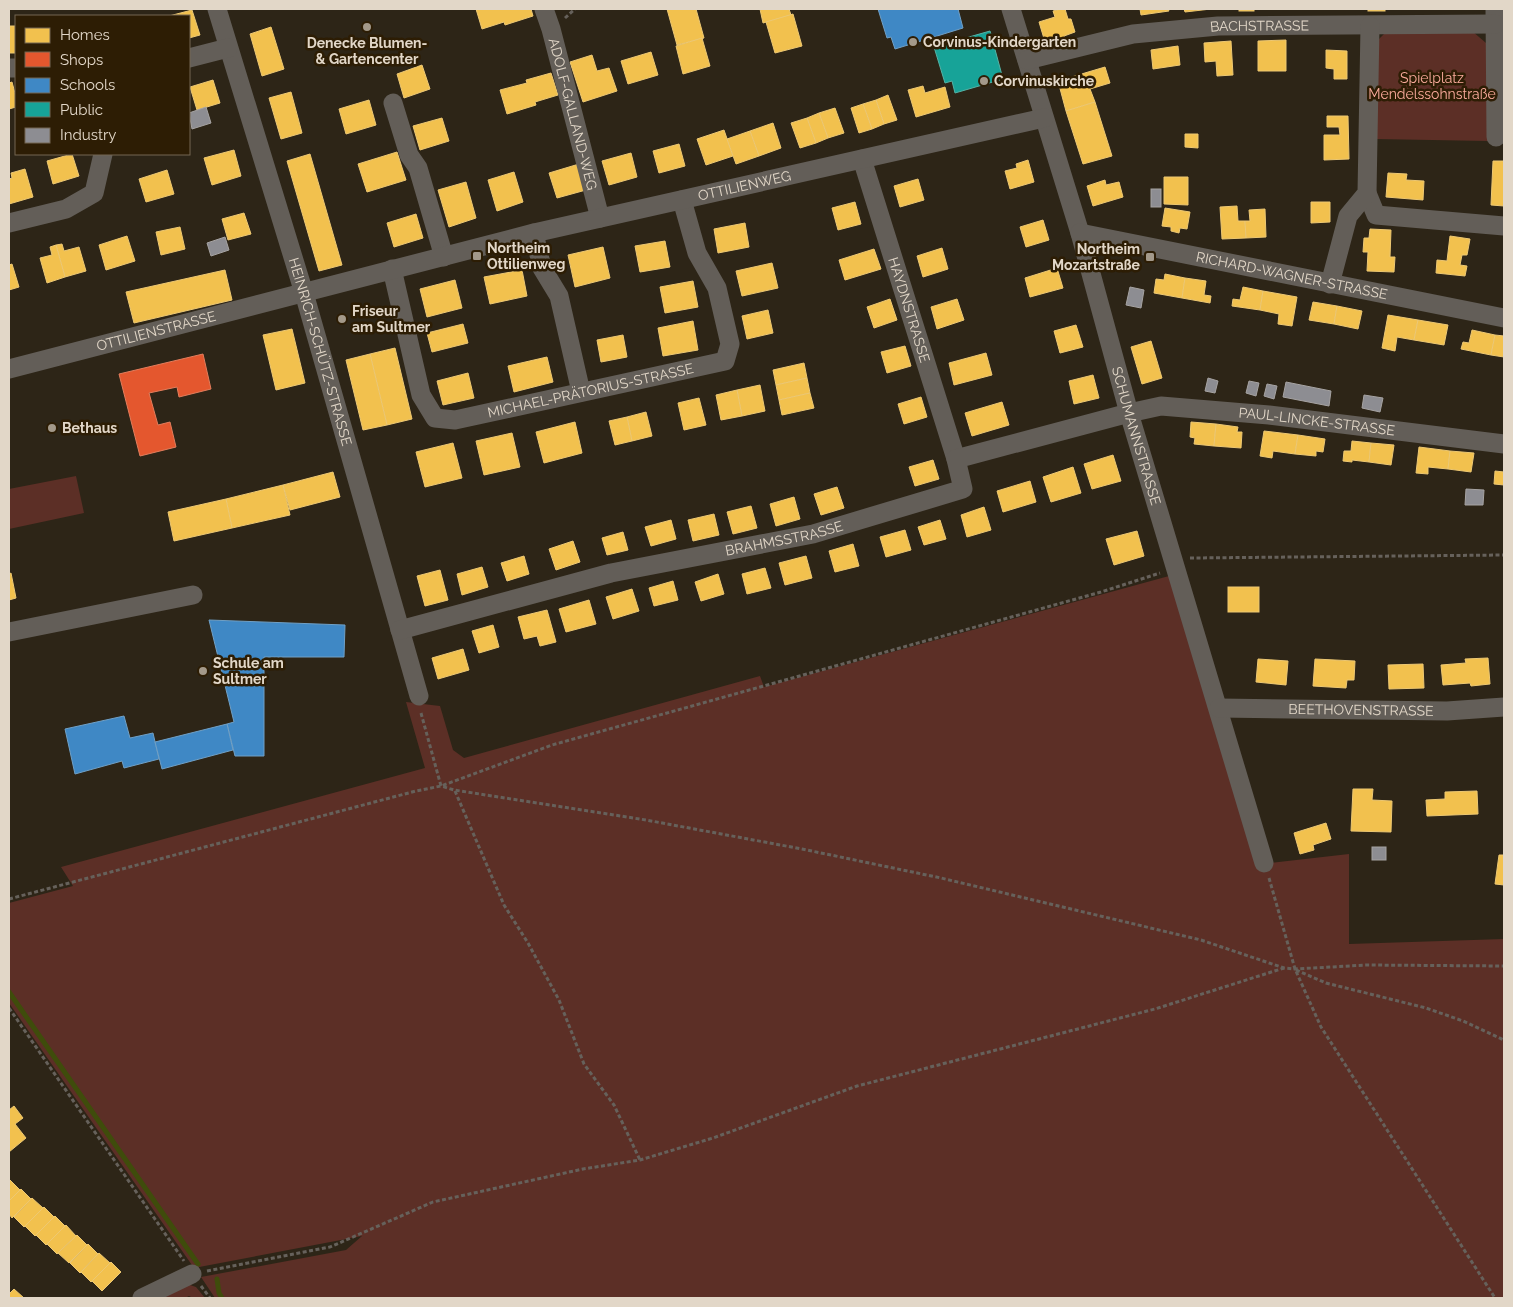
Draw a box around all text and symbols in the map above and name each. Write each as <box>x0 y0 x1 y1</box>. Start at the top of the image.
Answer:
legend <box>15 15 190 155</box>
street label: BACHSTRASSE <box>1209 17 1309 35</box>
marker: Denecke Blumen- & Gartencenter <box>361 21 373 33</box>
text: Homes <box>60 26 110 44</box>
place label: Corvinus-Kindergarten <box>923 34 1076 50</box>
place label: Denecke Blumen- & Gartencenter <box>307 35 427 67</box>
street label: ADOLF-GALLAND-WEG <box>546 36 600 192</box>
marker: Corvinus-Kindergarten <box>907 36 919 48</box>
text: Shops <box>60 51 103 69</box>
park label: Spielplatz Mendelssohnstraße <box>1368 70 1496 102</box>
place label: Corvinuskirche <box>994 73 1095 89</box>
marker: Corvinuskirche <box>978 75 990 87</box>
text: Schools <box>60 76 115 94</box>
text: Public <box>60 101 103 119</box>
text: Industry <box>60 126 116 144</box>
street label: OTTILIENWEG <box>696 167 792 204</box>
place label: Northeim Ottilienweg <box>487 240 565 272</box>
place label: Northeim Mozartstraße <box>1052 241 1141 273</box>
street label: RICHARD-WAGNER-STRASSE <box>1195 248 1389 302</box>
marker: Northeim Ottilienweg <box>471 250 483 262</box>
marker: Northeim Mozartstraße <box>1144 251 1156 263</box>
street label: HAYDNSTRASSE <box>885 255 933 364</box>
street label: HEINRICH-SCHÜTZ-STRASSE <box>286 256 355 448</box>
place label: Friseur am Sultmer <box>352 303 431 335</box>
street label: OTTILIENSTRASSE <box>95 308 218 354</box>
marker: Friseur am Sultmer <box>336 313 348 325</box>
street label: MICHAEL-PRÄTORIUS-STRASSE <box>486 360 695 421</box>
street label: SCHUMANNSTRASSE <box>1109 365 1164 507</box>
street label: PAUL-LINCKE-STRASSE <box>1238 404 1396 438</box>
place label: Bethaus <box>62 420 117 436</box>
marker: Bethaus <box>46 422 58 434</box>
street label: BRAHMSSTRASSE <box>724 518 845 559</box>
place label: Schule am Sultmer <box>213 655 284 687</box>
marker: Schule am Sultmer <box>197 665 209 677</box>
street label: BEETHOVENSTRASSE <box>1288 701 1434 719</box>

